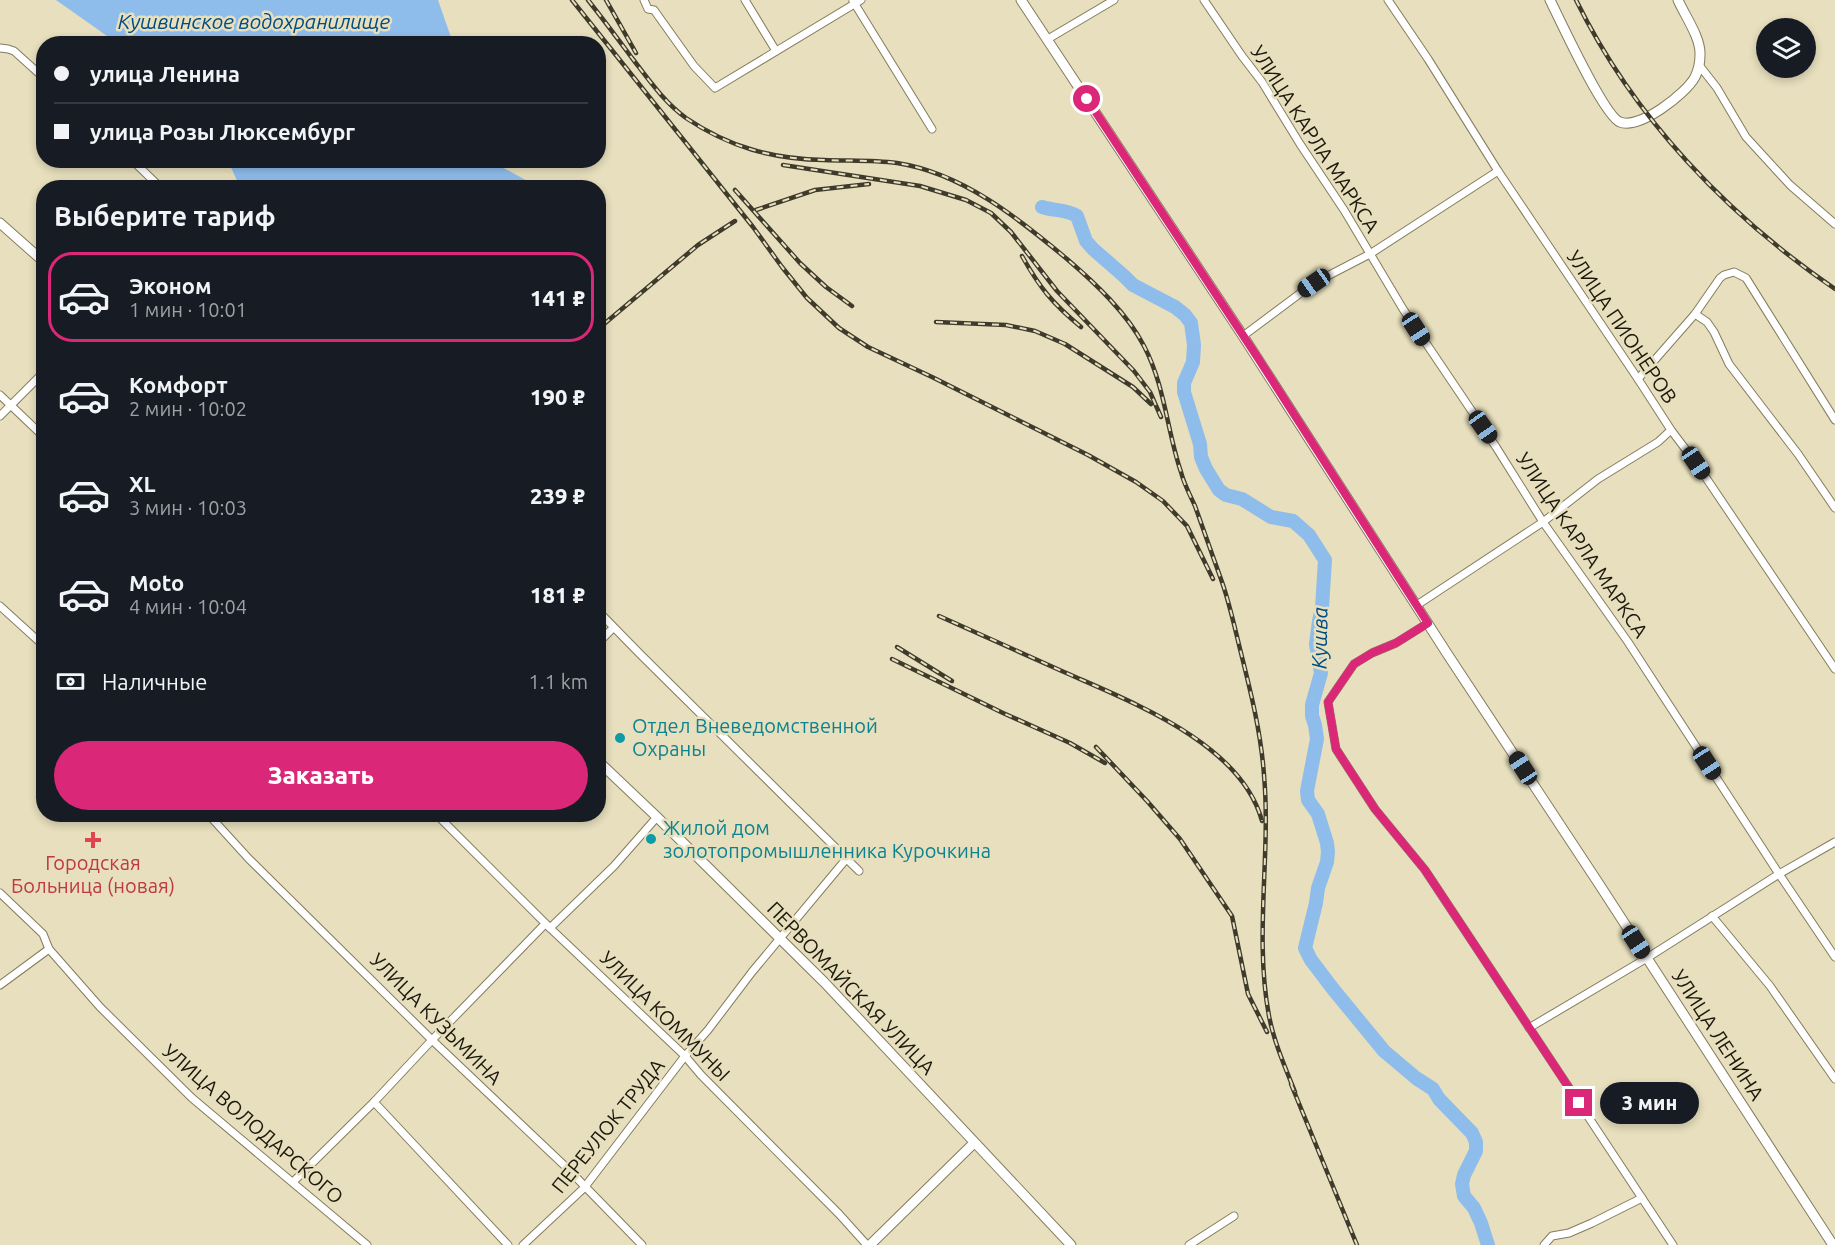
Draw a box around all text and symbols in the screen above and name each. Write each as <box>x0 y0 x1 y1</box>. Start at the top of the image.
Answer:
water label: Кушвинское водохранилище <box>118 9 391 33</box>
map controls <box>1756 18 1816 78</box>
button: layers <box>1756 18 1816 78</box>
street label: УЛИЦА КАРЛА МАРКСА <box>1246 41 1385 237</box>
text: улица Ленина <box>90 61 240 86</box>
route start <box>1073 85 1100 112</box>
text: улица Розы Люксембург <box>90 119 355 144</box>
text: Выберите тариф <box>54 201 276 231</box>
street label: УЛИЦА ПИОНЕРОВ <box>1563 246 1682 408</box>
car <box>1294 265 1334 301</box>
icon: car <box>57 270 111 324</box>
text: Эконом <box>129 273 211 298</box>
text: 141 ₽ <box>530 285 585 310</box>
text: 1 мин · 10:01 <box>129 298 247 321</box>
car <box>1399 309 1433 349</box>
icon: car <box>57 369 111 423</box>
text: Комфорт <box>129 372 228 397</box>
text: 190 ₽ <box>530 384 585 409</box>
text: 2 мин · 10:02 <box>129 397 247 420</box>
car <box>1465 407 1501 447</box>
car <box>1678 443 1714 483</box>
street label: УЛИЦА КАРЛА МАРКСА <box>1512 448 1653 642</box>
icon: car <box>57 468 111 522</box>
text: XL <box>129 471 156 496</box>
text: 239 ₽ <box>530 483 585 508</box>
text: 3 мин · 10:03 <box>129 496 247 519</box>
icon: car <box>57 567 111 621</box>
text: Moto <box>129 570 184 595</box>
text: 181 ₽ <box>530 582 585 607</box>
text: 4 мин · 10:04 <box>129 595 247 618</box>
water label: Кушва <box>1306 607 1332 669</box>
icon: cash <box>54 665 87 698</box>
text: Наличные <box>102 669 207 694</box>
text: 1.1 km <box>529 670 588 693</box>
place label: Отдел Вневедомственной Охраны <box>632 714 878 760</box>
marker: Отдел Вневедомственной Охраны <box>613 731 627 745</box>
button: Заказать <box>54 741 588 810</box>
car <box>1690 743 1724 783</box>
car <box>1506 748 1540 788</box>
place label: Жилой дом золотопромышленника Курочкина <box>663 816 991 862</box>
marker: Городская Больница (новая) <box>84 831 102 849</box>
marker: Жилой дом золотопромышленника Курочкина <box>644 832 658 846</box>
place label: Городская Больница (новая) <box>11 851 175 897</box>
street label: ПЕРВОМАЙСКАЯ УЛИЦА <box>763 897 940 1079</box>
car <box>1619 922 1653 962</box>
street label: УЛИЦА КОММУНЫ <box>596 946 735 1085</box>
street label: УЛИЦА КУЗЬМИНА <box>366 948 507 1089</box>
street label: УЛИЦА ЛЕНИНА <box>1668 965 1769 1104</box>
street label: УЛИЦА ВОЛОДАРСКОГО <box>158 1039 348 1208</box>
street label: ПЕРЕУЛОК ТРУДА <box>547 1054 669 1197</box>
callout: 3 мин <box>1600 1082 1699 1124</box>
route end <box>1565 1089 1592 1116</box>
text: 3 мин <box>1622 1091 1677 1114</box>

